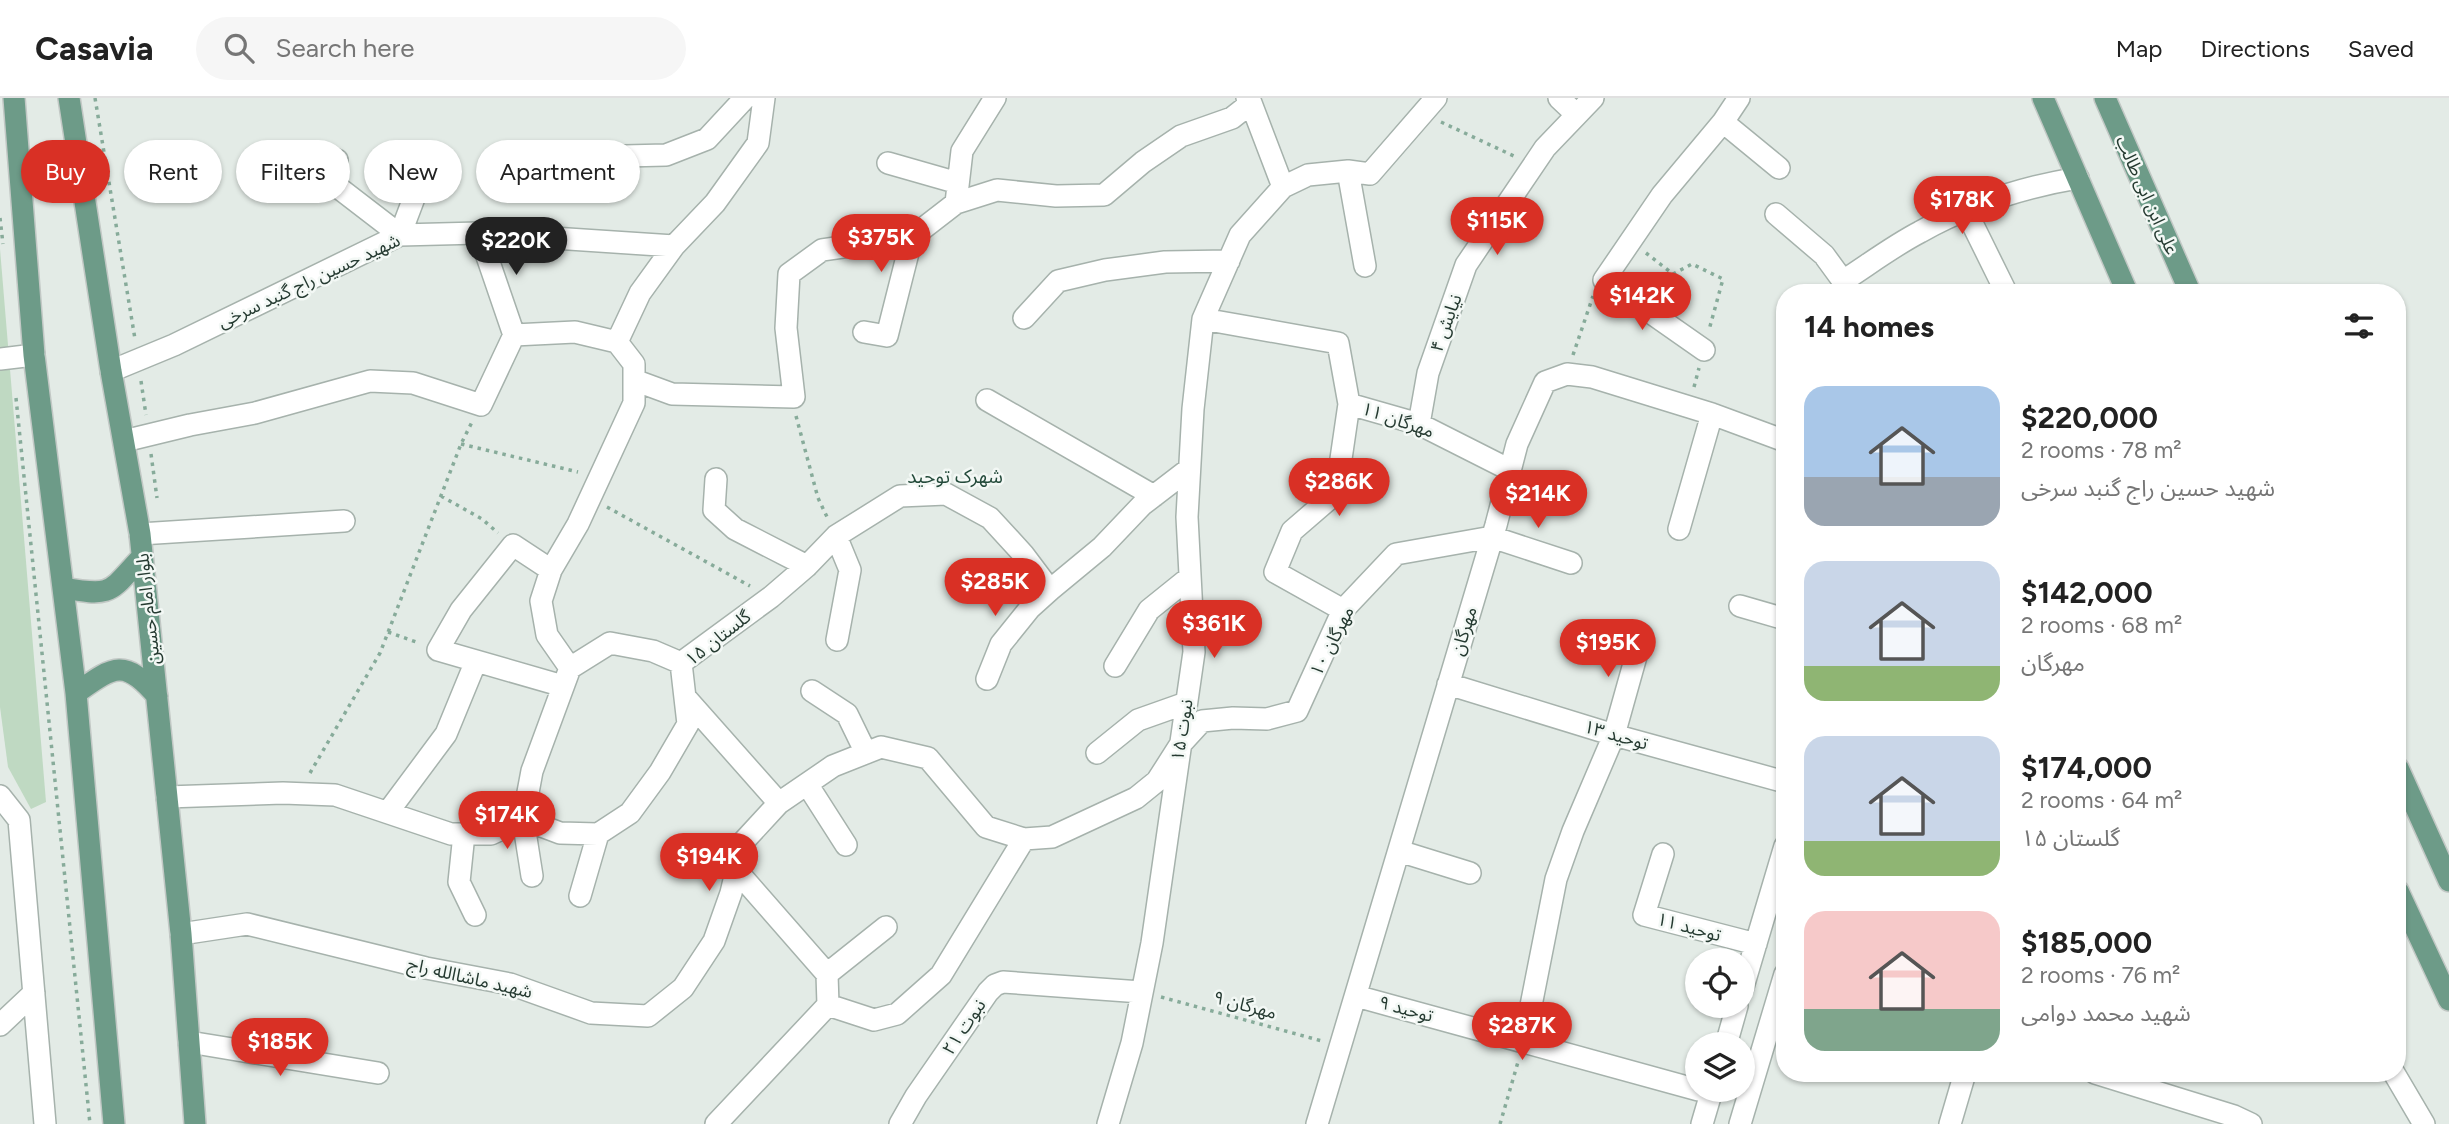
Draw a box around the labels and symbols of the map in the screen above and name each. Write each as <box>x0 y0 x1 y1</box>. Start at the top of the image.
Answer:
street label: علی ابن ابی طالب <box>2111 132 2183 258</box>
pin: $178K <box>1913 176 2011 236</box>
pin: $115K <box>1448 198 1546 257</box>
pin: $375K <box>832 214 930 274</box>
pin: $220K <box>467 218 565 277</box>
street label: شهید حسین راج گنبد سرخی <box>214 229 405 335</box>
pin: $142K <box>1593 272 1691 332</box>
street label: نیایش ۴ <box>1425 291 1467 355</box>
street label: مهرگان ۱۱ <box>1359 397 1437 443</box>
pin: $286K <box>1290 458 1388 518</box>
district label: شهرک توحید <box>907 465 1003 488</box>
pin: $214K <box>1489 470 1587 530</box>
street label: بلوار امام حسین <box>131 552 168 666</box>
pin: $285K <box>946 559 1044 618</box>
pin: $361K <box>1165 601 1263 660</box>
street label: مهرگان ۱۰ <box>1305 603 1359 679</box>
street label: مهرگان <box>1446 604 1482 658</box>
street label: گلستان ۱۵ <box>681 605 756 671</box>
pin: $195K <box>1559 620 1657 679</box>
street label: نبوت ۱۵ <box>1166 697 1198 763</box>
street label: توحید ۱۳ <box>1581 715 1651 755</box>
pin: $174K <box>458 792 556 851</box>
pin: $194K <box>660 834 758 893</box>
street label: توحید ۱۱ <box>1654 908 1724 946</box>
street label: شهید ماشاالله راج <box>405 953 535 1005</box>
street label: مهرگان ۹ <box>1211 986 1279 1024</box>
street label: توحید ۹ <box>1376 991 1436 1027</box>
street label: نبوت ۲۱ <box>937 995 991 1059</box>
pin: $287K <box>1473 1002 1571 1062</box>
pin: $185K <box>231 1018 329 1078</box>

